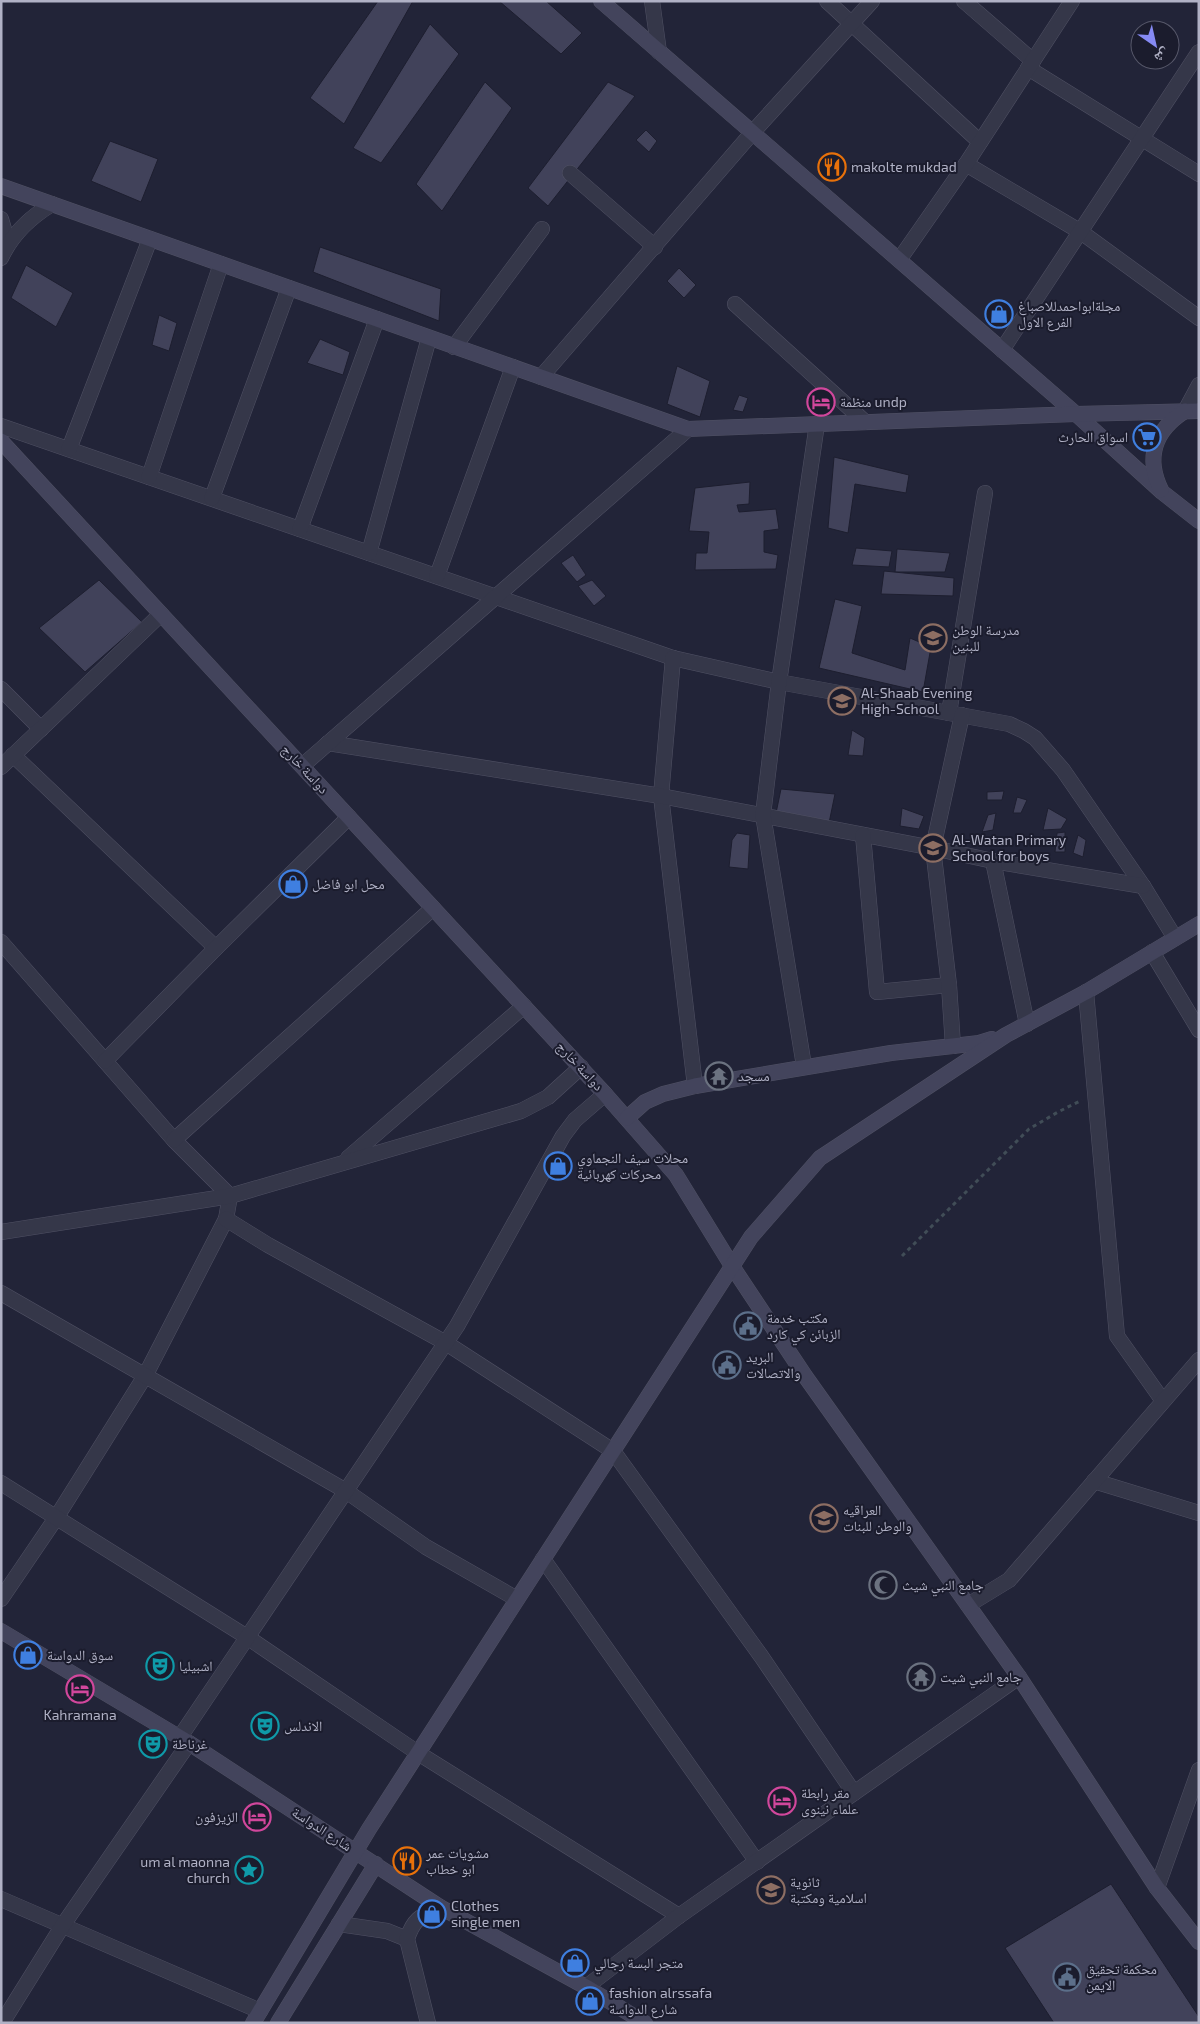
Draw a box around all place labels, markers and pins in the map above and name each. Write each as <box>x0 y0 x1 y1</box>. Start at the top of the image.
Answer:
restaurant icon: makolte mukdad <box>817 152 847 182</box>
place label: makolte mukdad <box>851 158 957 175</box>
place label: مجلةابواحمدللاصباغ الفرع الاول <box>1018 297 1120 332</box>
shop icon: مجلةابواحمدللاصباغ الفرع الاول <box>984 299 1014 329</box>
hotel icon: منظمة undp <box>806 387 836 417</box>
place label: منظمة undp <box>840 393 907 410</box>
supermarket icon: اسواق الحارث <box>1132 422 1162 452</box>
place label: اسواق الحارث <box>1058 428 1128 446</box>
place label: مدرسة الوطن للبنين <box>952 621 1019 655</box>
school or university icon: مدرسة الوطن للبنين <box>918 623 948 653</box>
place label: Al-Shaab Evening High-School <box>861 684 973 717</box>
school or university icon: Al-Shaab Evening High-School <box>827 686 857 716</box>
place label: Al-Watan Primary School for boys <box>952 831 1067 864</box>
school or university icon: Al-Watan Primary School for boys <box>918 833 948 863</box>
shop icon: محل ابو فاضل <box>278 869 308 899</box>
place label: محل ابو فاضل <box>312 875 385 893</box>
temple icon: مسجد <box>704 1061 734 1091</box>
place label: مسجد <box>738 1067 770 1084</box>
place label: محلات سيف النجماوي محركات كهربائية <box>577 1149 688 1183</box>
shop icon: محلات سيف النجماوي محركات كهربائية <box>543 1151 573 1181</box>
place label: مكتب خدمة الزبائن كي كارد <box>767 1309 841 1346</box>
public building icon: مكتب خدمة الزبائن كي كارد <box>733 1311 763 1341</box>
place label: البريد والاتصالات <box>746 1348 800 1382</box>
public building icon: البريد والاتصالات <box>712 1350 742 1380</box>
place label: العراقيه والوطن للبنات <box>843 1501 912 1535</box>
school or university icon: العراقيه والوطن للبنات <box>809 1503 839 1533</box>
mosque icon: جامع النبي شيث <box>868 1570 898 1600</box>
place label: جامع النبي شيث <box>902 1576 984 1597</box>
shop icon: سوق الدواسة <box>13 1640 43 1670</box>
place label: سوق الدواسة <box>47 1646 113 1664</box>
theatre icon: اشبيليا <box>145 1651 175 1681</box>
place label: اشبيليا <box>179 1657 213 1674</box>
temple icon: جامع النبي شيت <box>906 1662 936 1692</box>
place label: جامع النبي شيت <box>940 1668 1022 1689</box>
hotel icon: Kahramana <box>65 1674 95 1704</box>
place label: Kahramana <box>43 1706 117 1723</box>
theatre icon: الاندلس <box>250 1711 280 1741</box>
place label: الاندلس <box>284 1717 322 1735</box>
theatre icon: غرناطة <box>138 1729 168 1759</box>
place label: غرناطة <box>172 1735 208 1753</box>
place label: مقر رابطة علماء نينوى <box>801 1784 858 1818</box>
hotel icon: مقر رابطة علماء نينوى <box>767 1786 797 1816</box>
hotel icon: الزيزفون <box>242 1802 272 1832</box>
place label: الزيزفون <box>195 1808 238 1826</box>
place label: مشويات عمر ابو خطاب <box>425 1844 489 1878</box>
restaurant icon: مشويات عمر ابو خطاب <box>392 1846 422 1876</box>
place label: um al maonna church <box>140 1853 230 1886</box>
place icon: um al maonna church <box>234 1855 264 1885</box>
place label: ثانوية اسلامية ومكتبة <box>790 1873 867 1907</box>
school or university icon: ثانوية اسلامية ومكتبة <box>756 1875 786 1905</box>
place label: Clothes single men <box>451 1897 520 1930</box>
shop icon: Clothes single men <box>417 1899 447 1929</box>
shop icon: متجر البسة رجالي <box>560 1948 590 1978</box>
place label: متجر البسة رجالي <box>594 1954 683 1975</box>
place label: محكمة تحقيق الايمن <box>1086 1960 1157 1994</box>
public building icon: محكمة تحقيق الايمن <box>1052 1962 1082 1992</box>
place label: fashion alrssafa شارع الدواسة <box>609 1984 712 2019</box>
shop icon: fashion alrssafa شارع الدواسة <box>575 1986 605 2016</box>

